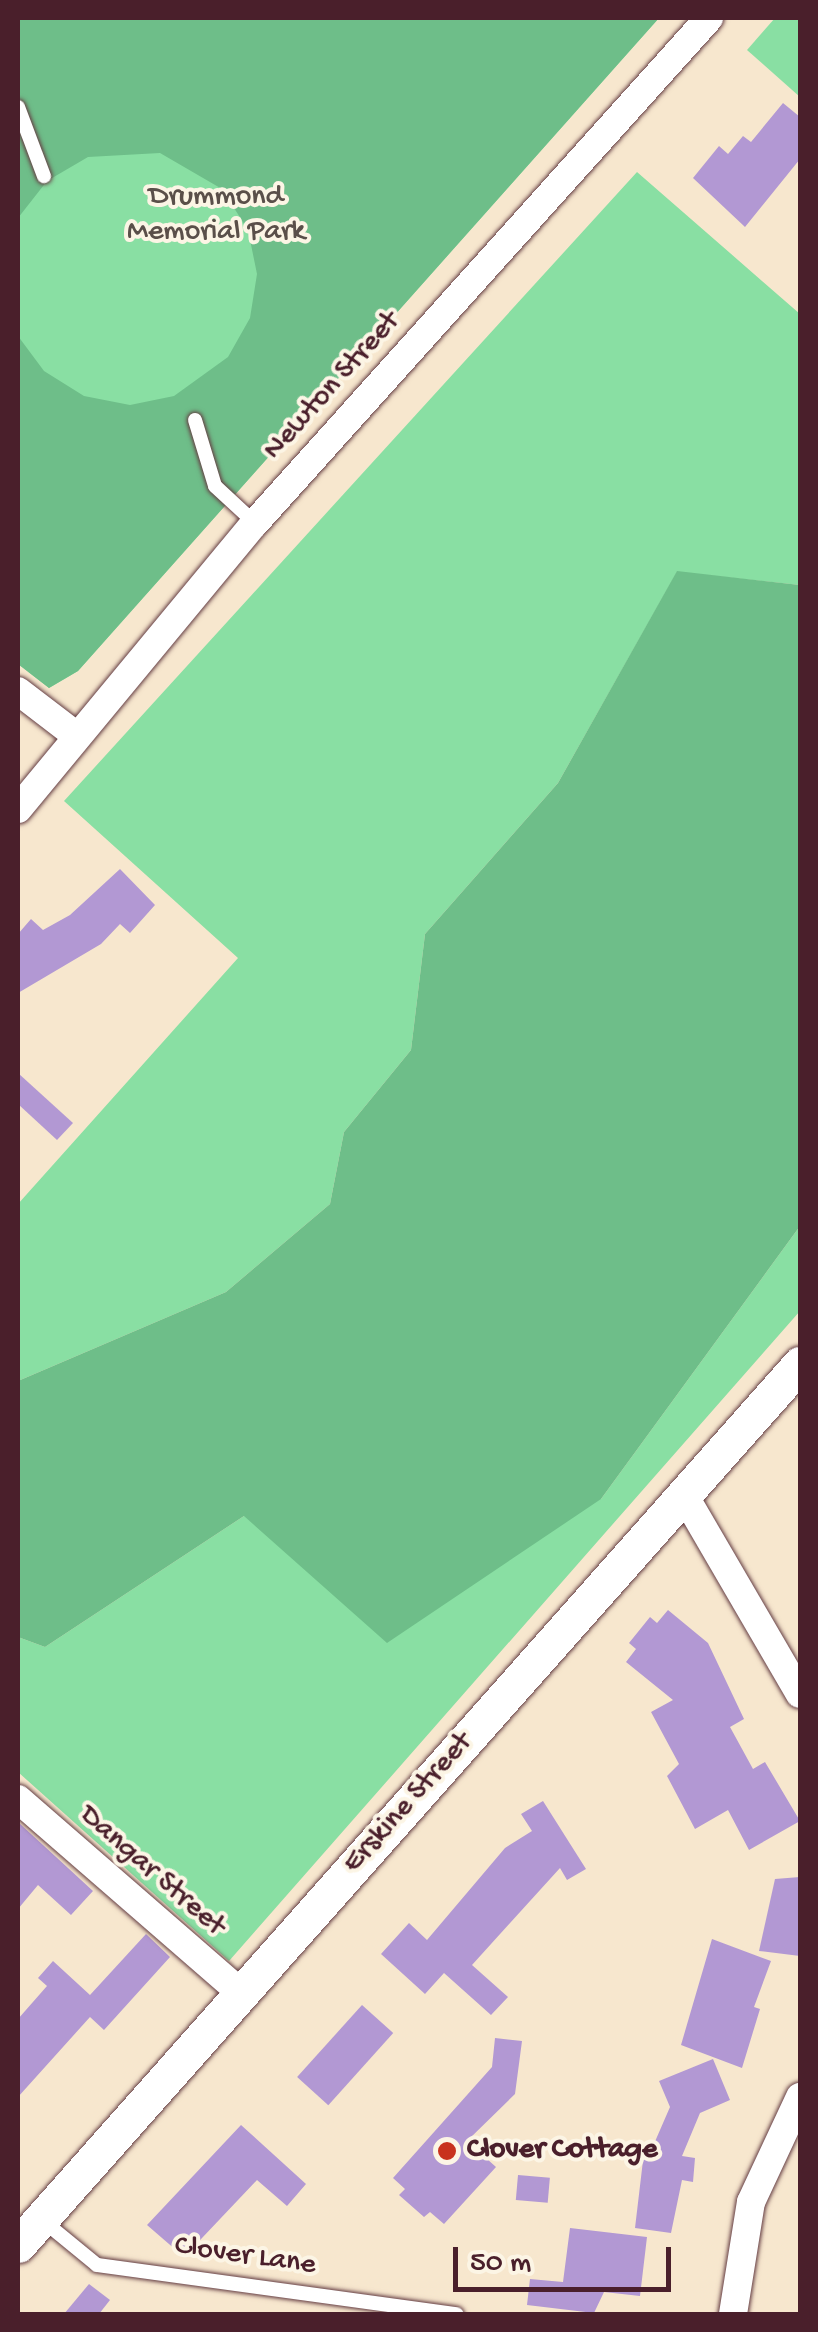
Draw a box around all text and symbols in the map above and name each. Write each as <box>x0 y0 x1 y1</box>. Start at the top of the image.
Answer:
park label: Drummond Memorial Park <box>127 180 305 250</box>
street label: Newton Street <box>257 305 409 469</box>
street label: Erskine Street <box>336 1726 482 1882</box>
street label: Dangar Street <box>71 1799 231 1945</box>
place label: Clover Cottage <box>467 2133 657 2169</box>
marker: Clover Cottage <box>436 2140 458 2162</box>
scale bar <box>458 2227 676 2289</box>
street label: Clover Lane <box>172 2229 318 2285</box>
text: 50 m <box>470 2247 531 2282</box>

